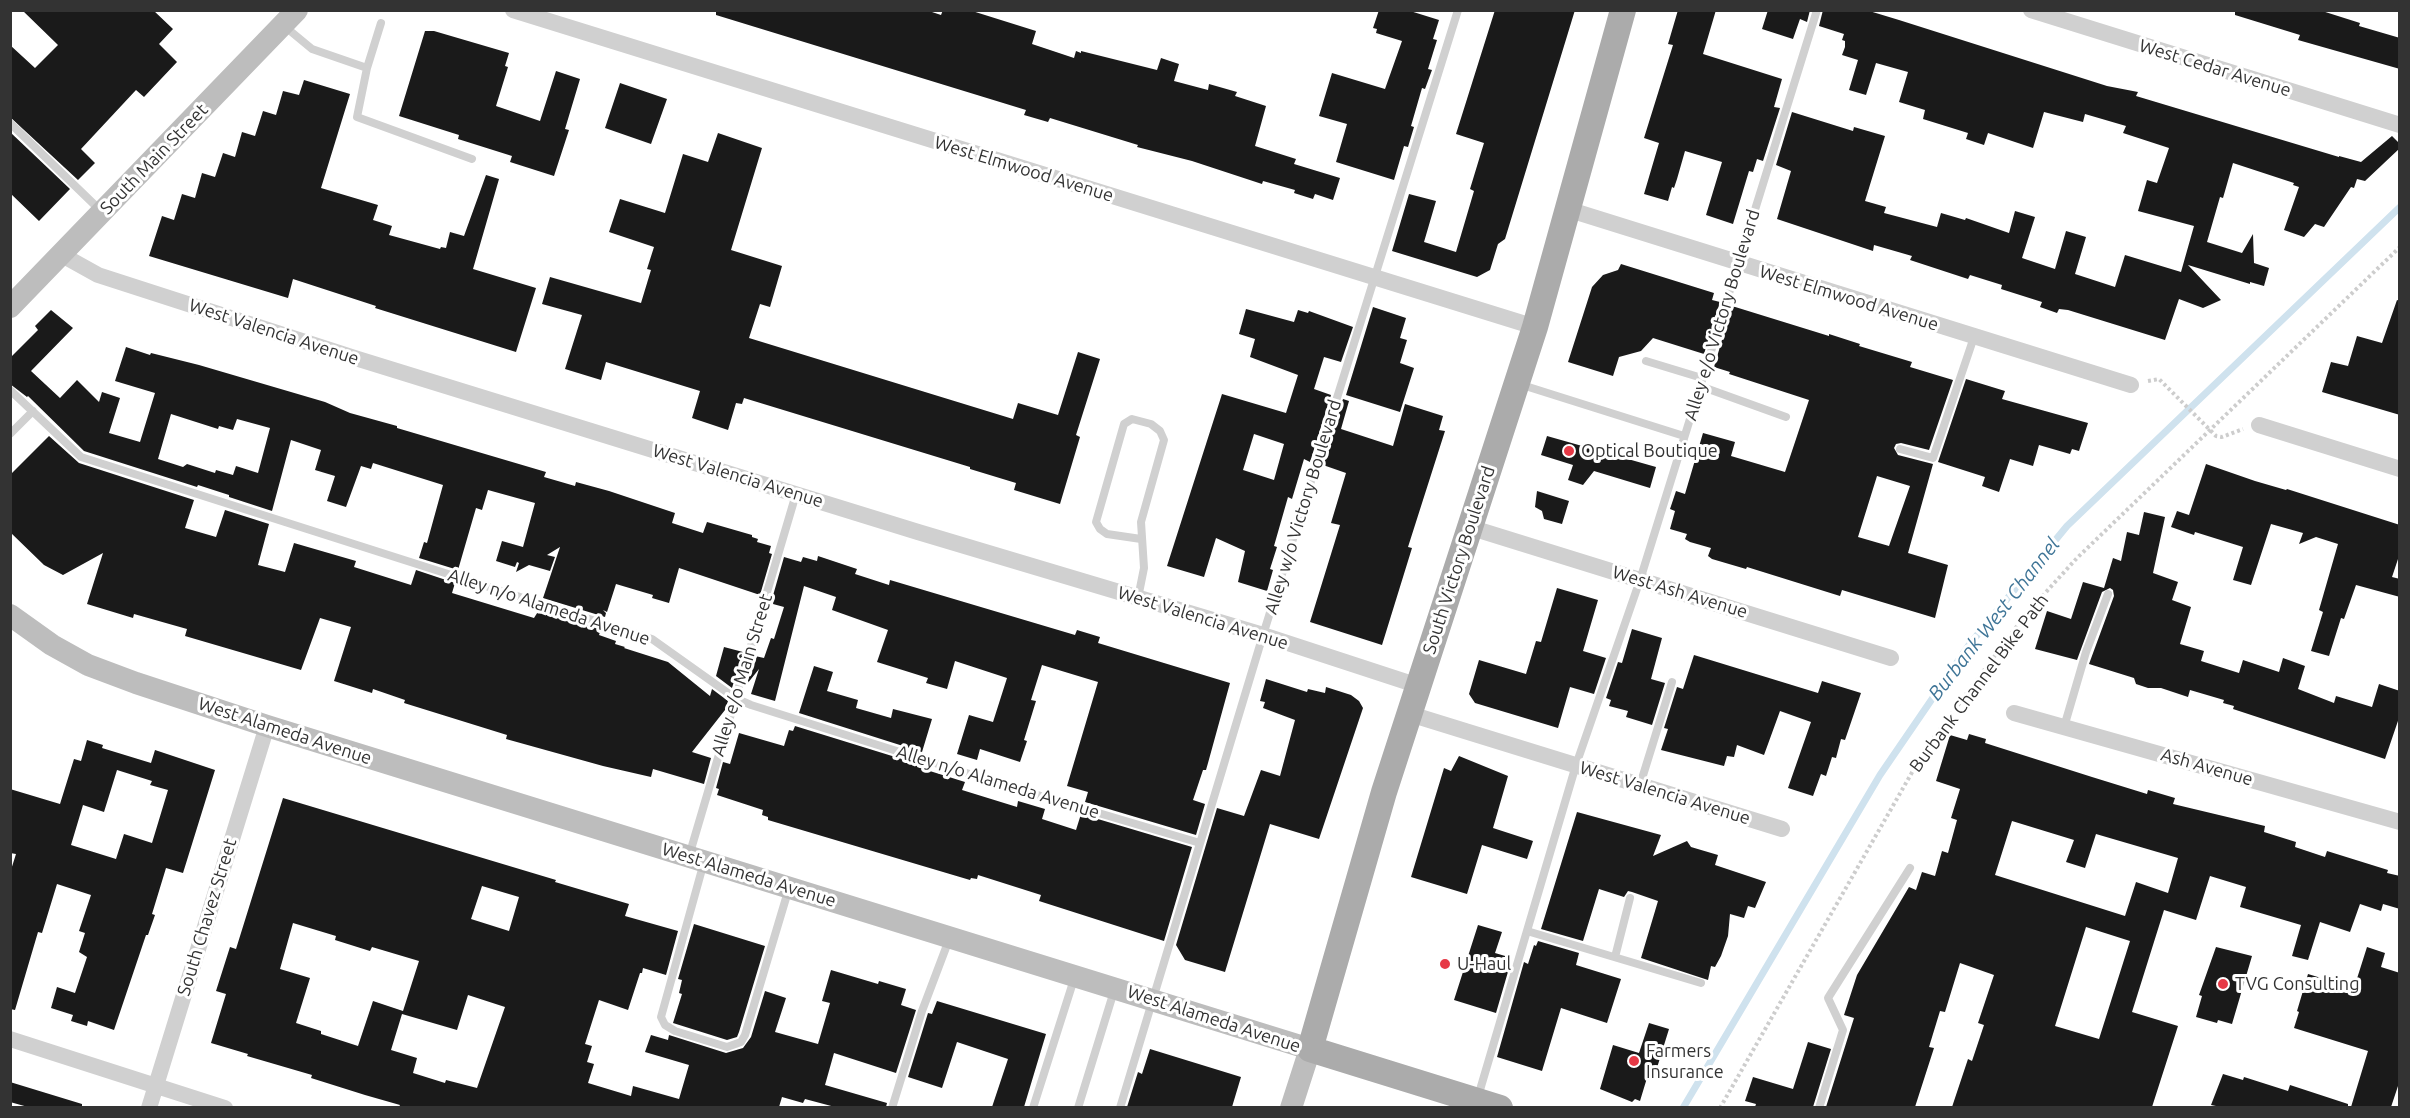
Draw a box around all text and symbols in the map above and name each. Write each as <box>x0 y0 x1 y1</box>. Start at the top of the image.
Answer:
street label: West Cedar Avenue <box>2136 35 2294 101</box>
street label: South Main Street <box>96 99 212 219</box>
street label: West Elmwood Avenue <box>932 131 1116 207</box>
street label: Alley e/o Victory Boulevard <box>1680 207 1764 423</box>
street label: West Elmwood Avenue <box>1757 260 1941 336</box>
street label: West Valencia Avenue <box>186 294 362 370</box>
street label: Alley w/o Victory Boulevard <box>1260 397 1346 617</box>
street label: West Valencia Avenue <box>650 440 826 512</box>
place label: Optical Boutique <box>1581 440 1718 462</box>
marker: Optical Boutique <box>1562 444 1576 458</box>
street label: South Victory Boulevard <box>1418 463 1500 657</box>
water label: Burbank West Channel <box>1923 533 2065 705</box>
street label: West Ash Avenue <box>1610 561 1750 623</box>
street label: Alley n/o Alameda Avenue <box>445 564 653 650</box>
street label: West Valencia Avenue <box>1115 582 1291 654</box>
street label: Burbank Channel Bike Path <box>1905 590 2053 776</box>
street label: Alley e/o Main Street <box>707 591 777 759</box>
street label: West Alameda Avenue <box>196 693 374 769</box>
street label: Alley n/o Alameda Avenue <box>894 741 1102 823</box>
street label: Ash Avenue <box>2158 744 2256 790</box>
street label: West Valencia Avenue <box>1577 757 1753 829</box>
street label: South Chavez Street <box>173 836 241 998</box>
street label: West Alameda Avenue <box>659 838 839 912</box>
place label: U-Haul <box>1457 953 1511 975</box>
marker: U-Haul <box>1438 957 1452 971</box>
place label: TVG Consulting <box>2235 973 2359 995</box>
marker: TVG Consulting <box>2216 977 2230 991</box>
street label: West Alameda Avenue <box>1125 981 1303 1057</box>
place label: Farmers Insurance <box>1646 1040 1724 1082</box>
marker: Farmers Insurance <box>1627 1054 1641 1068</box>

